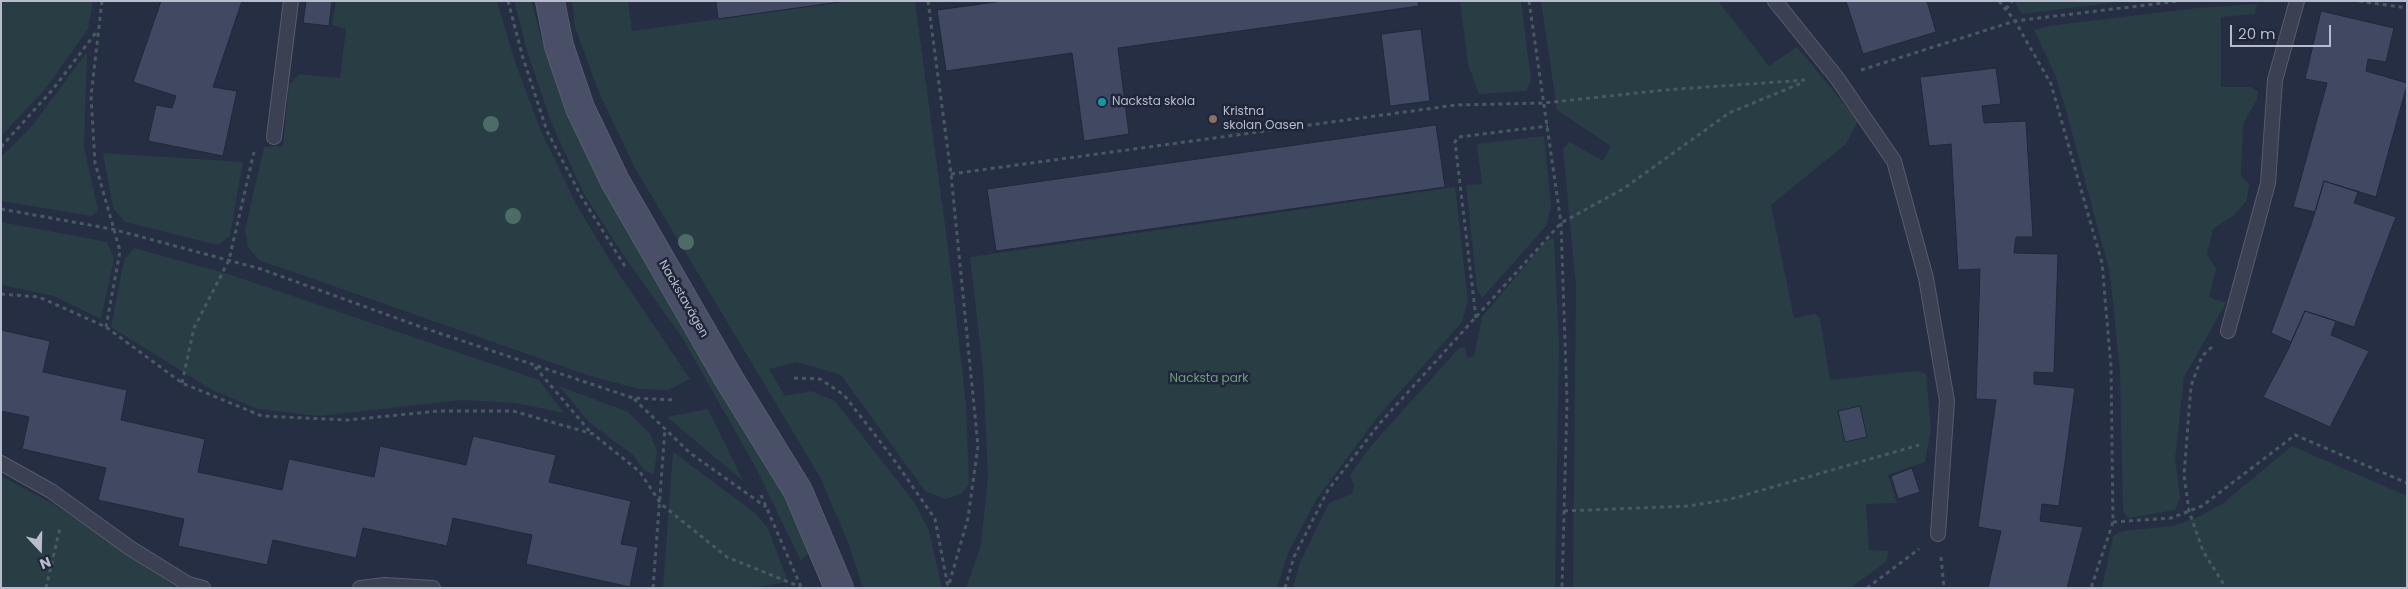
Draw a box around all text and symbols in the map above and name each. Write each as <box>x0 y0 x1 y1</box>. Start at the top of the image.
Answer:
scale bar <box>2233 15 2334 47</box>
text: 20 m <box>2238 23 2276 44</box>
place label: Nacksta skola <box>1112 95 1195 109</box>
marker: Nacksta skola <box>1096 96 1108 108</box>
place label: Kristna skolan Oasen <box>1223 105 1304 133</box>
marker: Kristna skolan Oasen <box>1207 113 1219 125</box>
street label: Nackstavägen <box>655 258 711 340</box>
park label: Nacksta park <box>1170 372 1248 386</box>
north arrow <box>15 524 65 574</box>
text: N <box>37 552 54 574</box>

